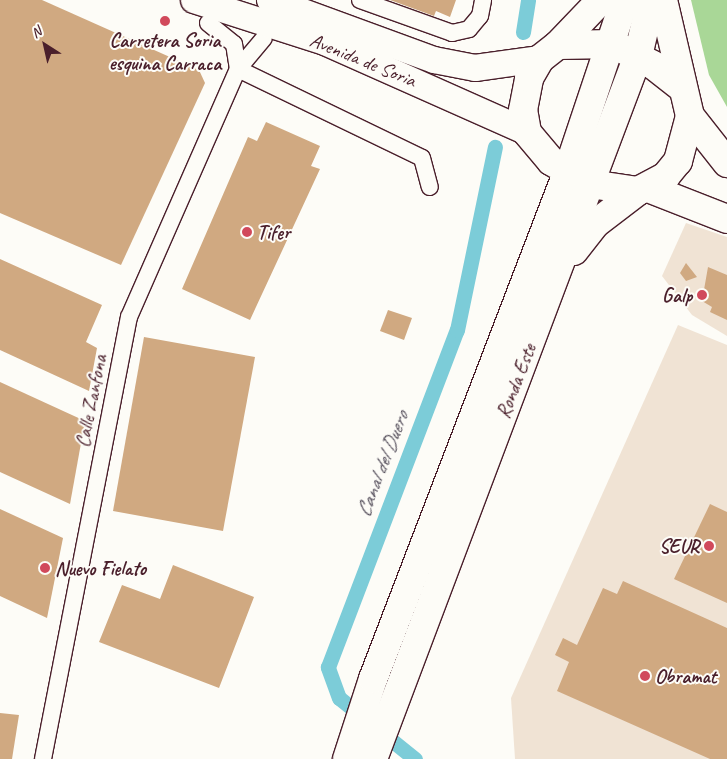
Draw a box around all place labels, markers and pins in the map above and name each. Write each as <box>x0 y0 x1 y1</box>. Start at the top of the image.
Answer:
marker: Carretera Soria esquina Carraca <box>159 15 171 27</box>
place label: Carretera Soria esquina Carraca <box>109 29 221 76</box>
place label: Tifer <box>257 220 290 244</box>
marker: Tifer <box>241 226 253 238</box>
place label: Galp <box>662 283 692 307</box>
marker: Galp <box>696 289 708 301</box>
place label: SEUR <box>659 534 699 558</box>
marker: SEUR <box>703 540 715 552</box>
place label: Nuevo Fielato <box>55 556 146 580</box>
marker: Nuevo Fielato <box>39 562 51 574</box>
place label: Obramat <box>655 664 716 688</box>
marker: Obramat <box>639 670 651 682</box>

